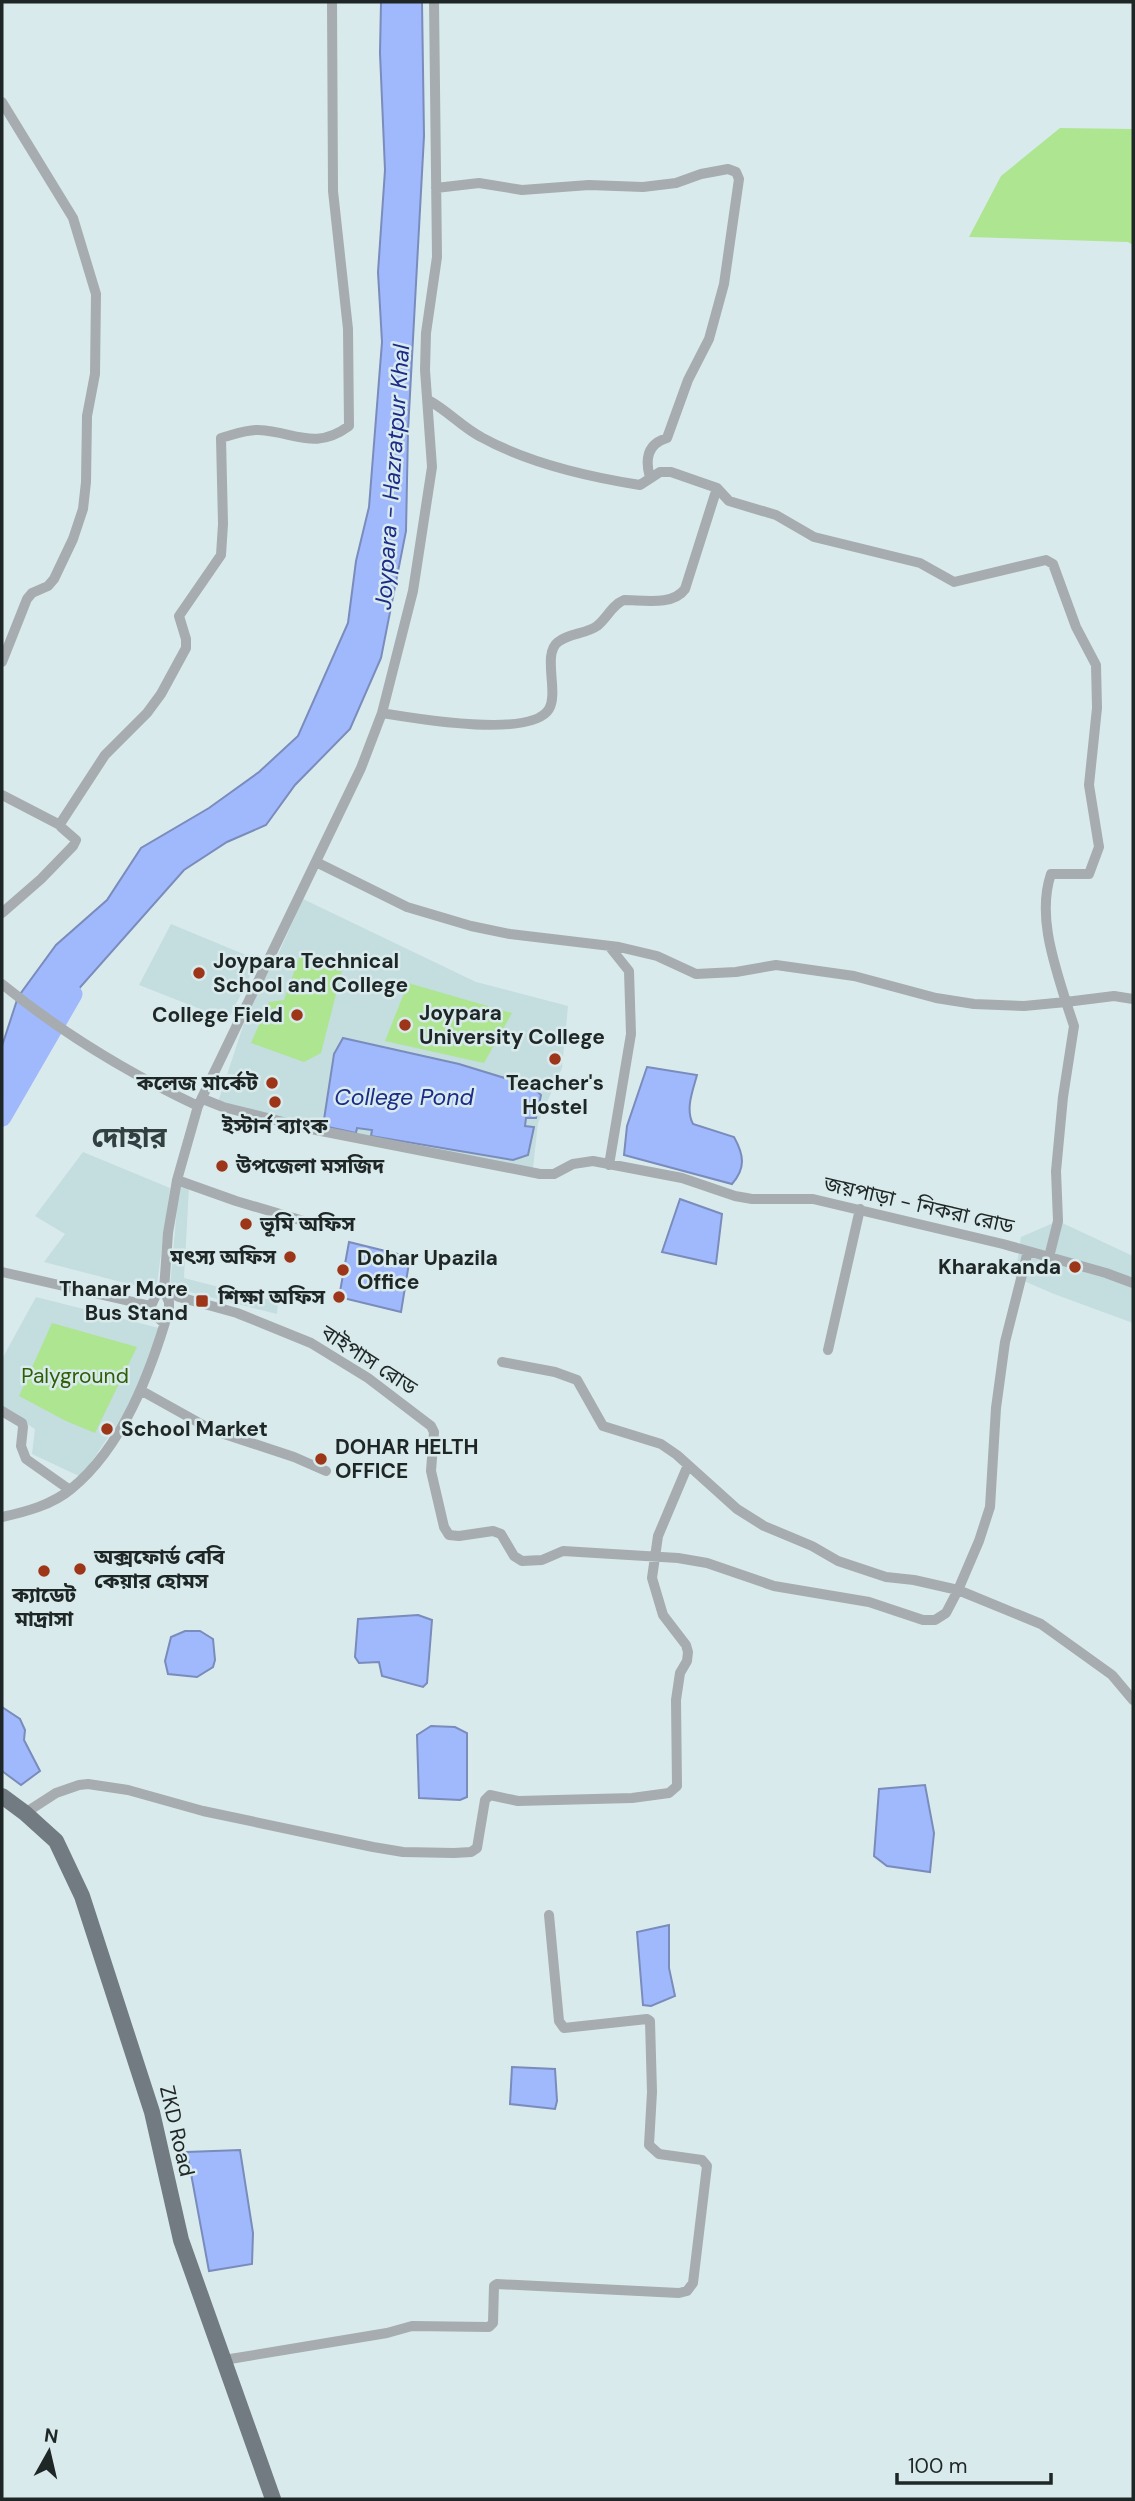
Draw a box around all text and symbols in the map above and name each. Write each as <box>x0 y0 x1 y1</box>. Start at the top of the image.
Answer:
water label: Joypara - Hazratpur Khal <box>368 342 416 611</box>
place label: Joypara Technical School and College <box>213 947 408 999</box>
marker: Joypara Technical School and College <box>191 965 207 981</box>
place label: Joypara University College <box>419 999 605 1051</box>
place label: College Field <box>152 1001 283 1029</box>
marker: College Field <box>289 1007 305 1023</box>
marker: Joypara University College <box>397 1017 413 1033</box>
marker: Teacher's Hostel <box>547 1051 563 1067</box>
place label: কলেজ মার্কেট <box>135 1069 258 1097</box>
place label: Teacher's Hostel <box>506 1069 604 1121</box>
marker: কলেজ মার্কেট <box>264 1075 280 1091</box>
water label: College Pond <box>334 1082 475 1112</box>
marker: ইস্টার্ন ব্যাংক <box>267 1094 283 1110</box>
place label: ইস্টার্ন ব্যাংক <box>221 1112 329 1140</box>
district label: দোহার <box>91 1119 168 1156</box>
place label: উপজেলা মসজিদ <box>235 1152 385 1180</box>
marker: উপজেলা মসজিদ <box>214 1158 230 1174</box>
street label: জয়পাড়া - নিকরা রোড <box>820 1169 1018 1241</box>
place label: ভূমি অফিস <box>259 1210 355 1238</box>
marker: ভূমি অফিস <box>238 1216 254 1232</box>
place label: মৎস্য অফিস <box>169 1243 276 1271</box>
place label: Dohar Upazila Office <box>357 1244 498 1296</box>
marker: মৎস্য অফিস <box>282 1249 298 1265</box>
place label: Kharakanda <box>938 1253 1061 1281</box>
marker: Kharakanda <box>1067 1259 1083 1275</box>
marker: Dohar Upazila Office <box>335 1262 351 1278</box>
place label: Thanar More Bus Stand <box>59 1275 188 1327</box>
place label: শিক্ষা অফিস <box>217 1283 325 1311</box>
marker: শিক্ষা অফিস <box>331 1289 347 1305</box>
marker: Thanar More Bus Stand <box>194 1293 210 1309</box>
street label: বাইপাস রোড <box>315 1318 423 1402</box>
park label: Palyground <box>21 1362 129 1390</box>
place label: School Market <box>121 1415 268 1443</box>
marker: School Market <box>99 1421 115 1437</box>
place label: DOHAR HELTH OFFICE <box>335 1433 478 1485</box>
marker: DOHAR HELTH OFFICE <box>313 1451 329 1467</box>
place label: অক্সফোর্ড বেবি কেয়ার হোমস <box>93 1543 225 1595</box>
marker: অক্সফোর্ড বেবি কেয়ার হোমস <box>72 1561 88 1577</box>
marker: ক্যাডেট মাদ্রাসা <box>36 1563 52 1579</box>
place label: ক্যাডেট মাদ্রাসা <box>11 1581 76 1633</box>
street label: ZKD Road <box>153 2083 201 2179</box>
north arrow <box>14 2417 84 2487</box>
text: N <box>43 2422 60 2449</box>
scale bar <box>897 2442 1051 2486</box>
text: 100 m <box>908 2452 968 2480</box>

